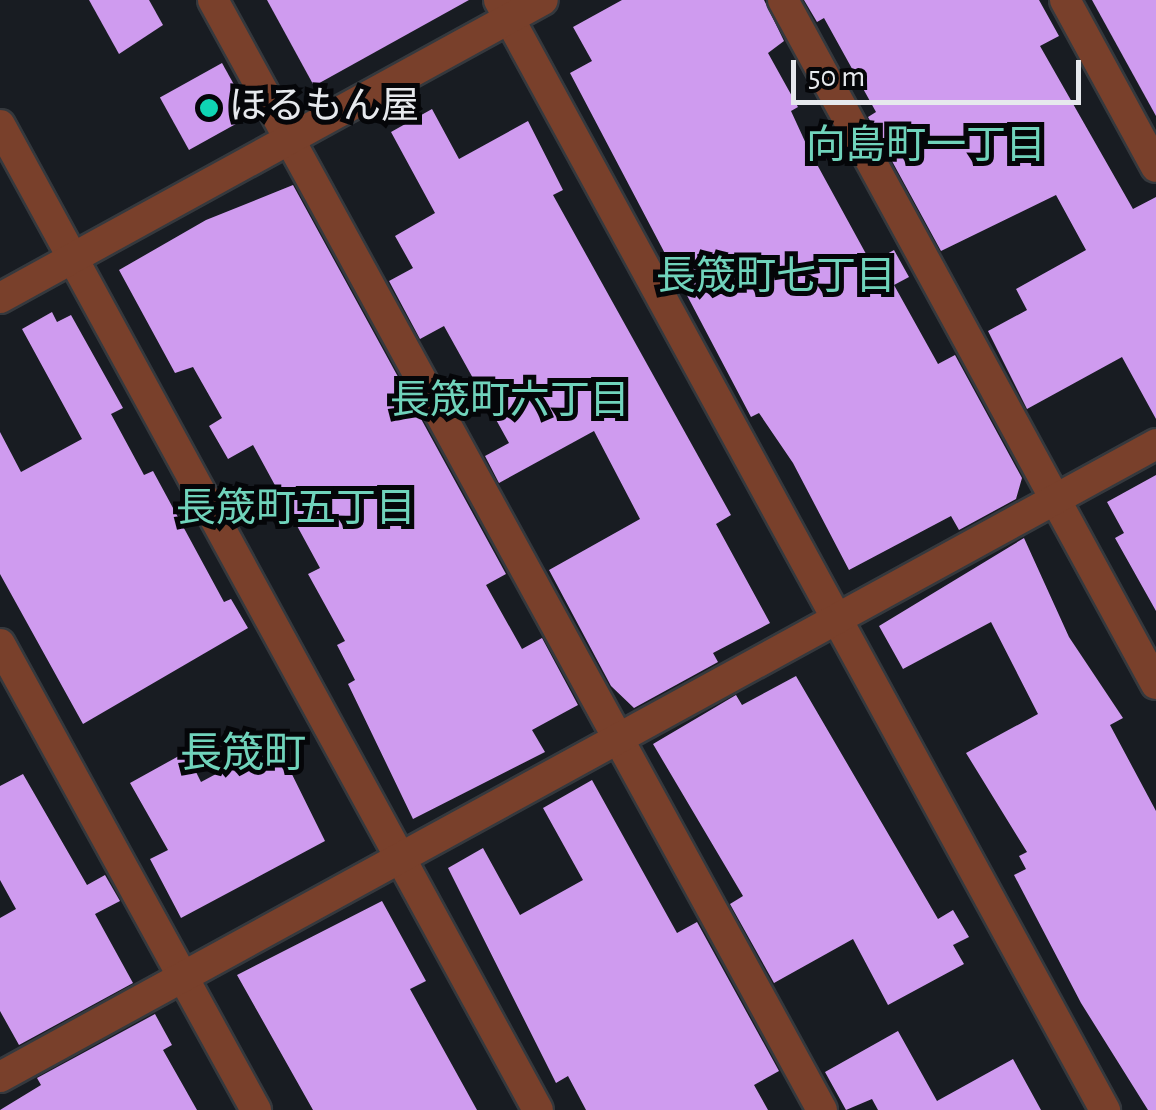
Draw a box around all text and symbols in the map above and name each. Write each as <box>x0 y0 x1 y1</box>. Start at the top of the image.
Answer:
scale bar <box>796 40 1086 102</box>
text: 50 m <box>808 62 865 92</box>
place label: ほるもん屋 <box>229 85 419 131</box>
marker: ほるもん屋 <box>198 97 220 119</box>
district label: 向島町一丁目 <box>806 122 1046 170</box>
district label: 長筬町七丁目 <box>656 253 896 301</box>
district label: 長筬町六丁目 <box>390 377 630 425</box>
district label: 長筬町五丁目 <box>176 485 416 533</box>
district label: 長筬町 <box>180 729 306 779</box>

